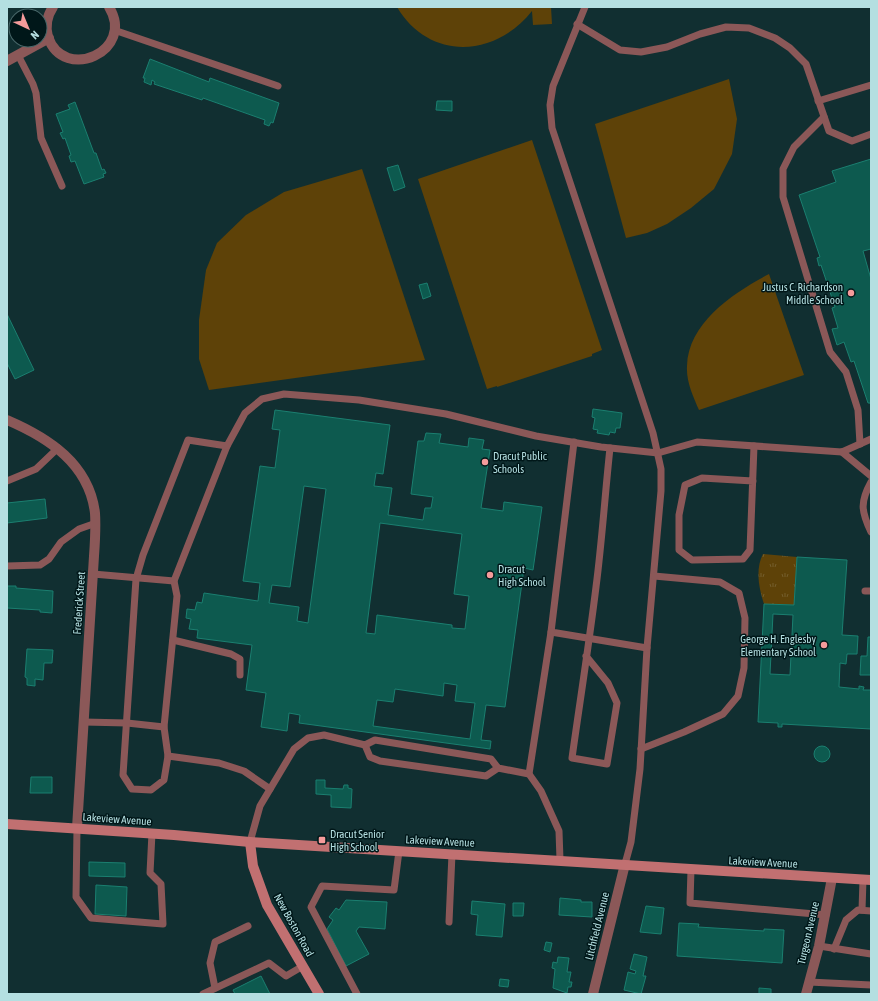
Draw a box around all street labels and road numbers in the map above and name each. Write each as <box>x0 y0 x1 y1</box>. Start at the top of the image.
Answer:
street label: Frederick Street <box>71 571 87 635</box>
street label: Lakeview Avenue <box>82 811 152 827</box>
street label: Lakeview Avenue <box>405 833 475 849</box>
street label: Lakeview Avenue <box>728 854 798 870</box>
street label: Litchfield Avenue <box>583 891 611 961</box>
street label: New Boston Road <box>272 892 316 958</box>
street label: Turgeon Avenue <box>795 900 821 966</box>

